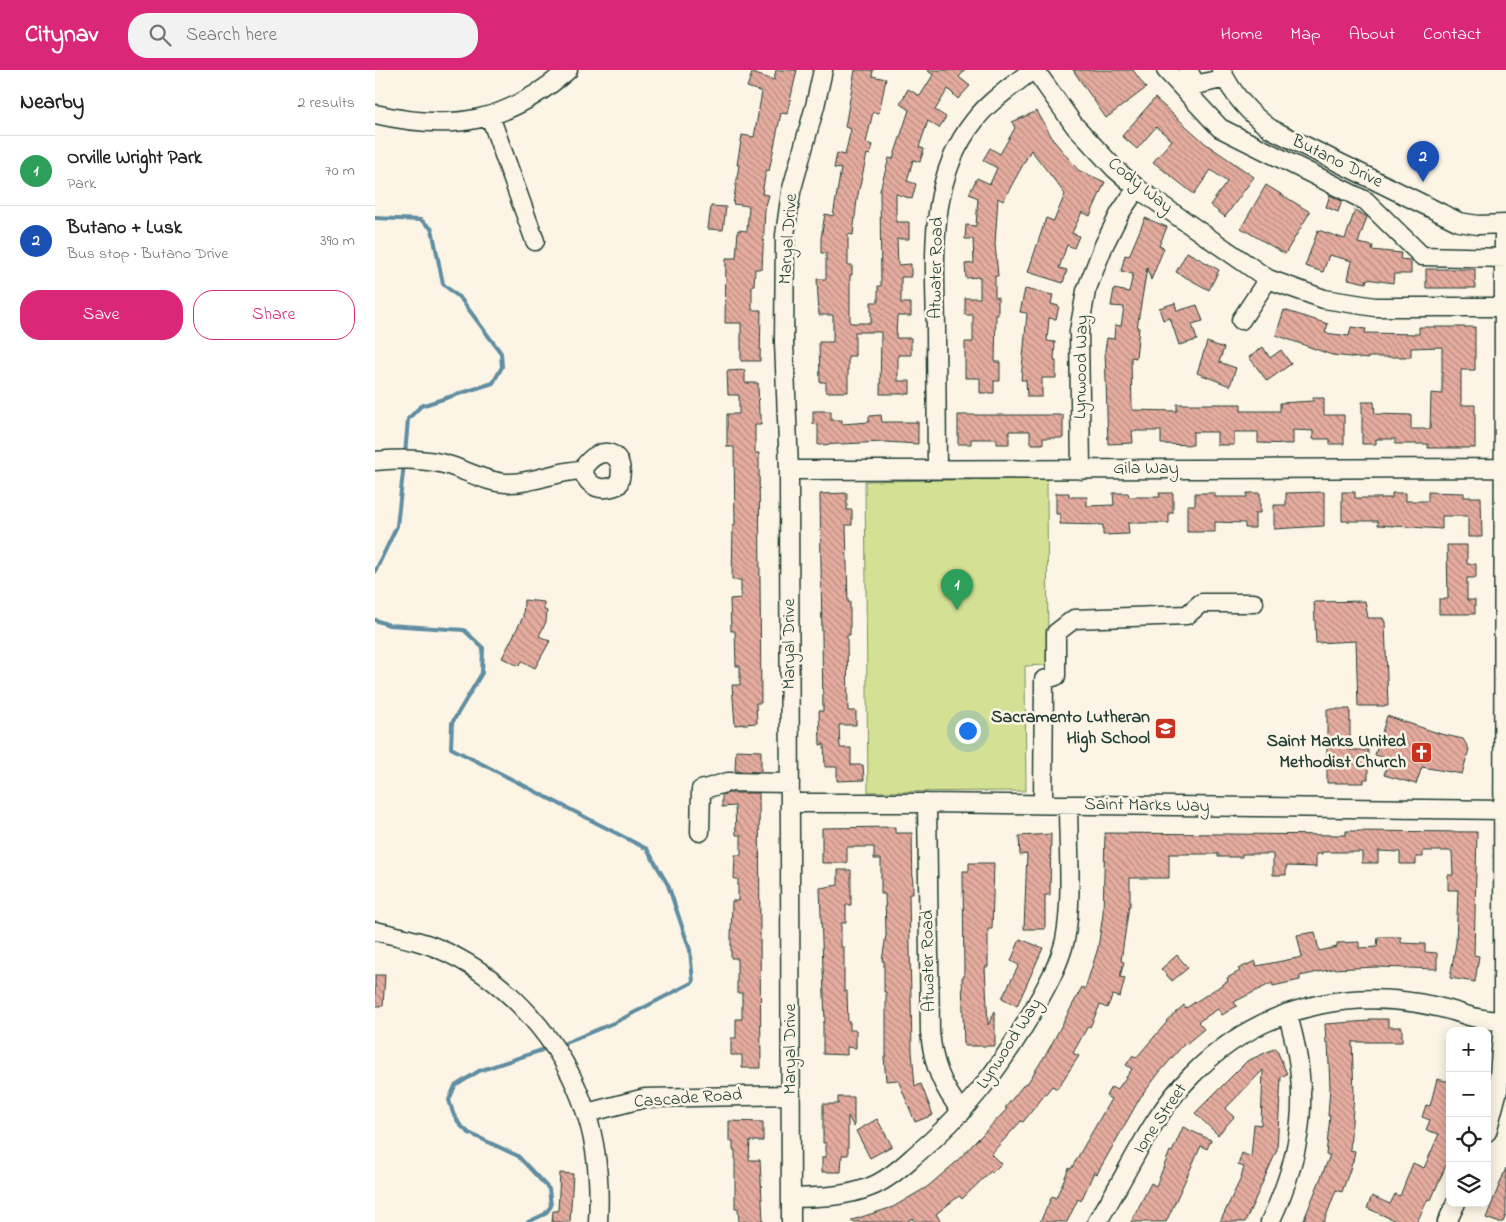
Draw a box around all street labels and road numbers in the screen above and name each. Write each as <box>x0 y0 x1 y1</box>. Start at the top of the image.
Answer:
street label: Butano Drive <box>1286 128 1388 196</box>
street label: Cody Way <box>1102 151 1178 221</box>
street label: Maryal Drive <box>773 192 805 285</box>
street label: Atwater Road <box>923 217 951 319</box>
street label: Lynwood Way <box>1068 315 1096 419</box>
street label: Gila Way <box>1113 456 1179 482</box>
street label: Maryal Drive <box>777 598 803 690</box>
street label: Saint Marks Way <box>1084 792 1210 820</box>
street label: Atwater Road <box>915 910 943 1012</box>
street label: Lynwood Way <box>971 993 1049 1095</box>
street label: Maryal Drive <box>778 1003 804 1095</box>
street label: Ione Street <box>1128 1078 1194 1160</box>
street label: Cascade Road <box>633 1082 743 1116</box>

